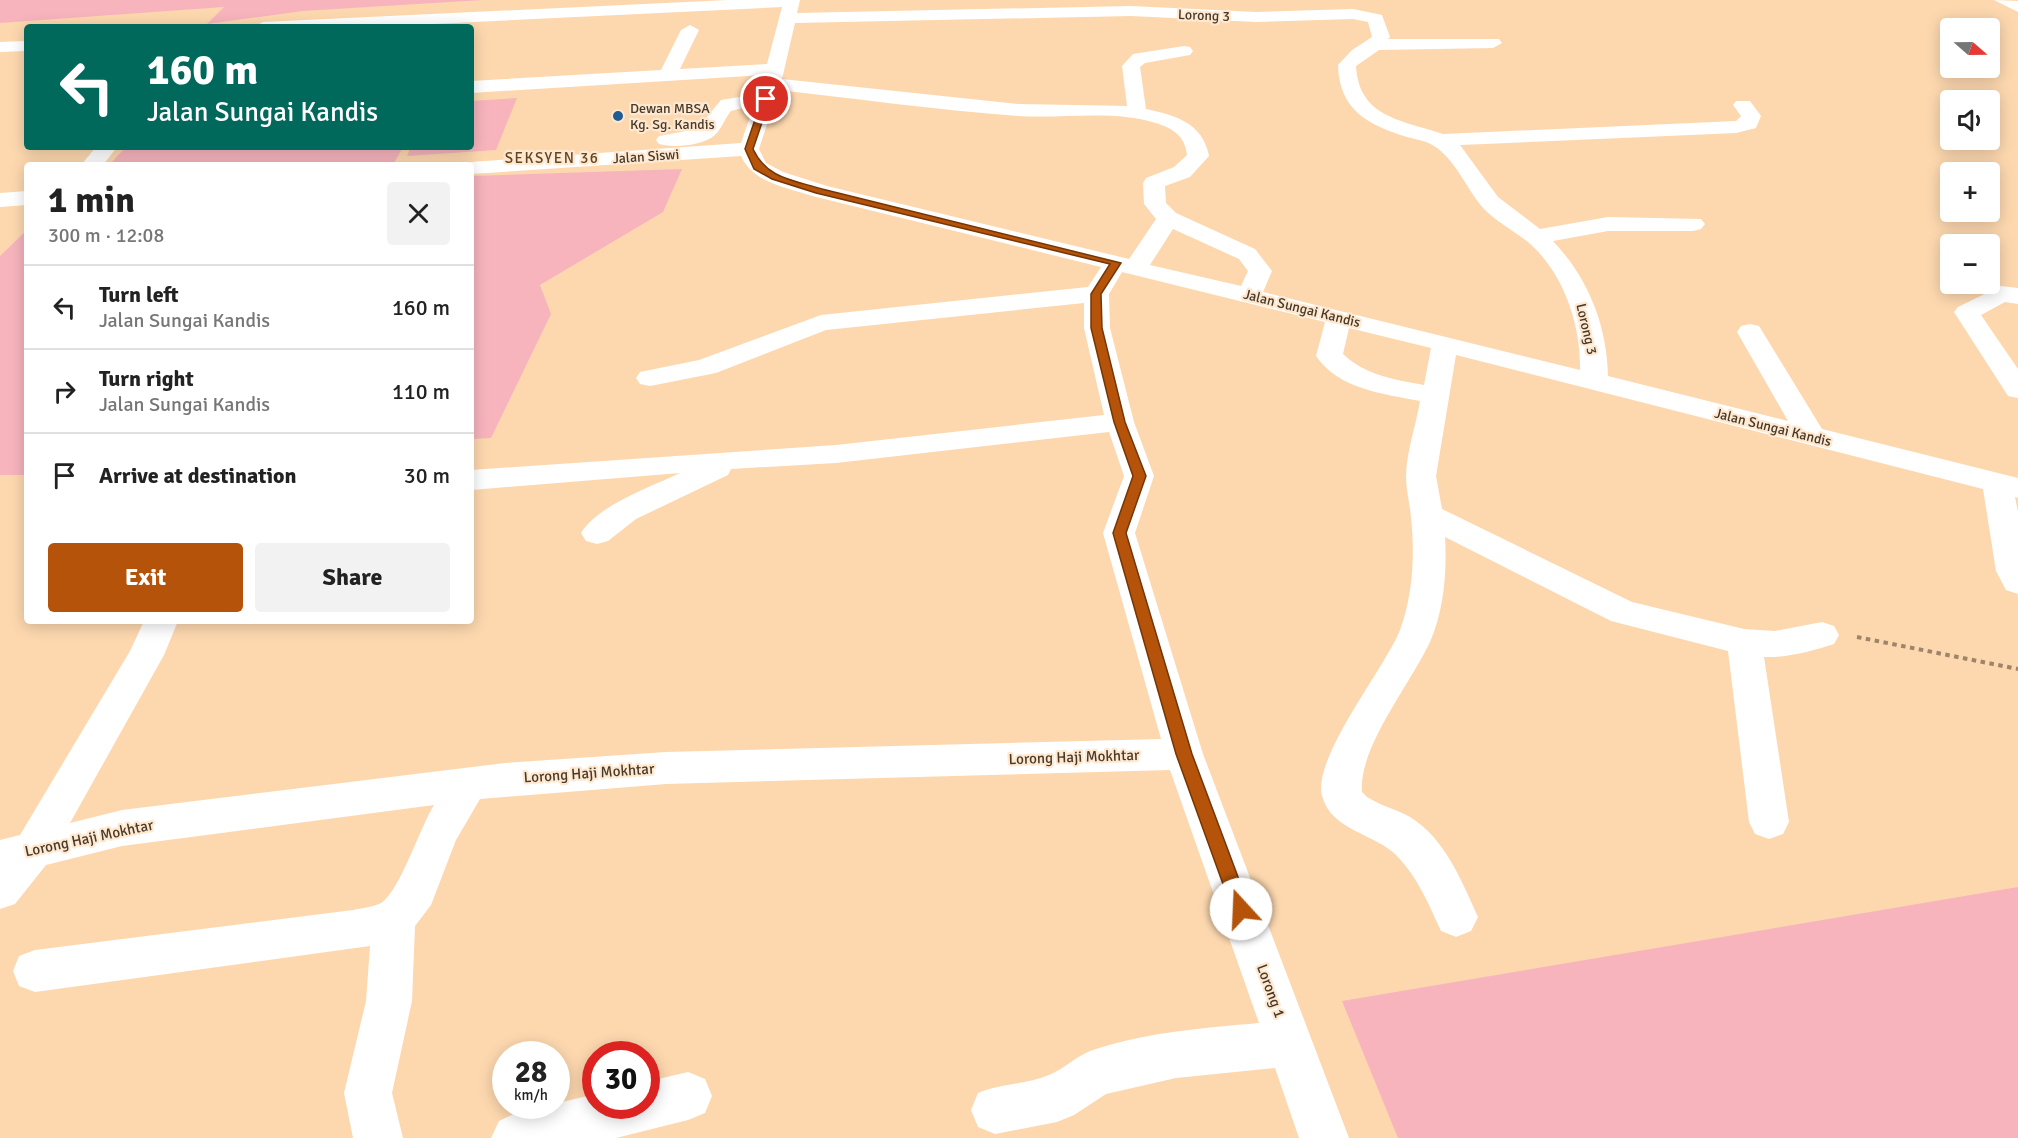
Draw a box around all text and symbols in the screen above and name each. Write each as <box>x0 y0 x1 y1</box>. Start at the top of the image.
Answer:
street label: Lorong 3 <box>1178 6 1230 25</box>
north arrow <box>1940 18 2000 78</box>
map controls <box>1940 18 2000 294</box>
text: 160 m <box>147 45 258 96</box>
icon: left <box>48 48 126 126</box>
pin <box>740 73 791 124</box>
icon: arrive <box>749 82 782 115</box>
button: sound <box>1940 90 2000 150</box>
text: Jalan Sungai Kandis <box>147 96 378 129</box>
place label: Dewan MBSA Kg. Sg. Kandis <box>630 100 715 133</box>
marker: Dewan MBSA Kg. Sg. Kandis <box>611 109 625 123</box>
street label: Jalan Siswi <box>612 146 680 167</box>
district label: SEKSYEN 36 <box>505 149 599 167</box>
button: + <box>1940 162 2000 222</box>
text: 1 min <box>48 178 135 223</box>
button: close <box>387 182 450 245</box>
text: 300 m · 12:08 <box>48 223 164 248</box>
button: − <box>1940 234 2000 294</box>
text: Turn left <box>99 281 179 308</box>
street label: Jalan Sungai Kandis <box>1242 286 1362 331</box>
icon: left <box>48 291 81 324</box>
text: 160 m <box>392 294 450 321</box>
street label: Lorong 3 <box>1572 302 1601 356</box>
text: Jalan Sungai Kandis <box>99 308 270 333</box>
text: Turn right <box>99 365 194 392</box>
icon: right <box>48 375 81 408</box>
text: 110 m <box>392 378 450 405</box>
text: Jalan Sungai Kandis <box>99 392 270 417</box>
street label: Jalan Sungai Kandis <box>1713 405 1833 450</box>
icon: arrive <box>48 459 81 492</box>
text: Arrive at destination <box>99 462 296 489</box>
text: 30 m <box>404 462 450 489</box>
button: Exit <box>48 543 243 612</box>
button: Share <box>255 543 450 612</box>
street label: Lorong Haji Mokhtar <box>1008 746 1140 768</box>
street label: Lorong Haji Mokhtar <box>523 759 655 787</box>
street label: Lorong Haji Mokhtar <box>23 815 155 860</box>
position arrow <box>1209 877 1273 941</box>
street label: Lorong 1 <box>1253 962 1289 1020</box>
speed limit sign: 30 <box>582 1041 660 1119</box>
text: 28 <box>515 1054 547 1091</box>
text: km/h <box>514 1086 548 1104</box>

